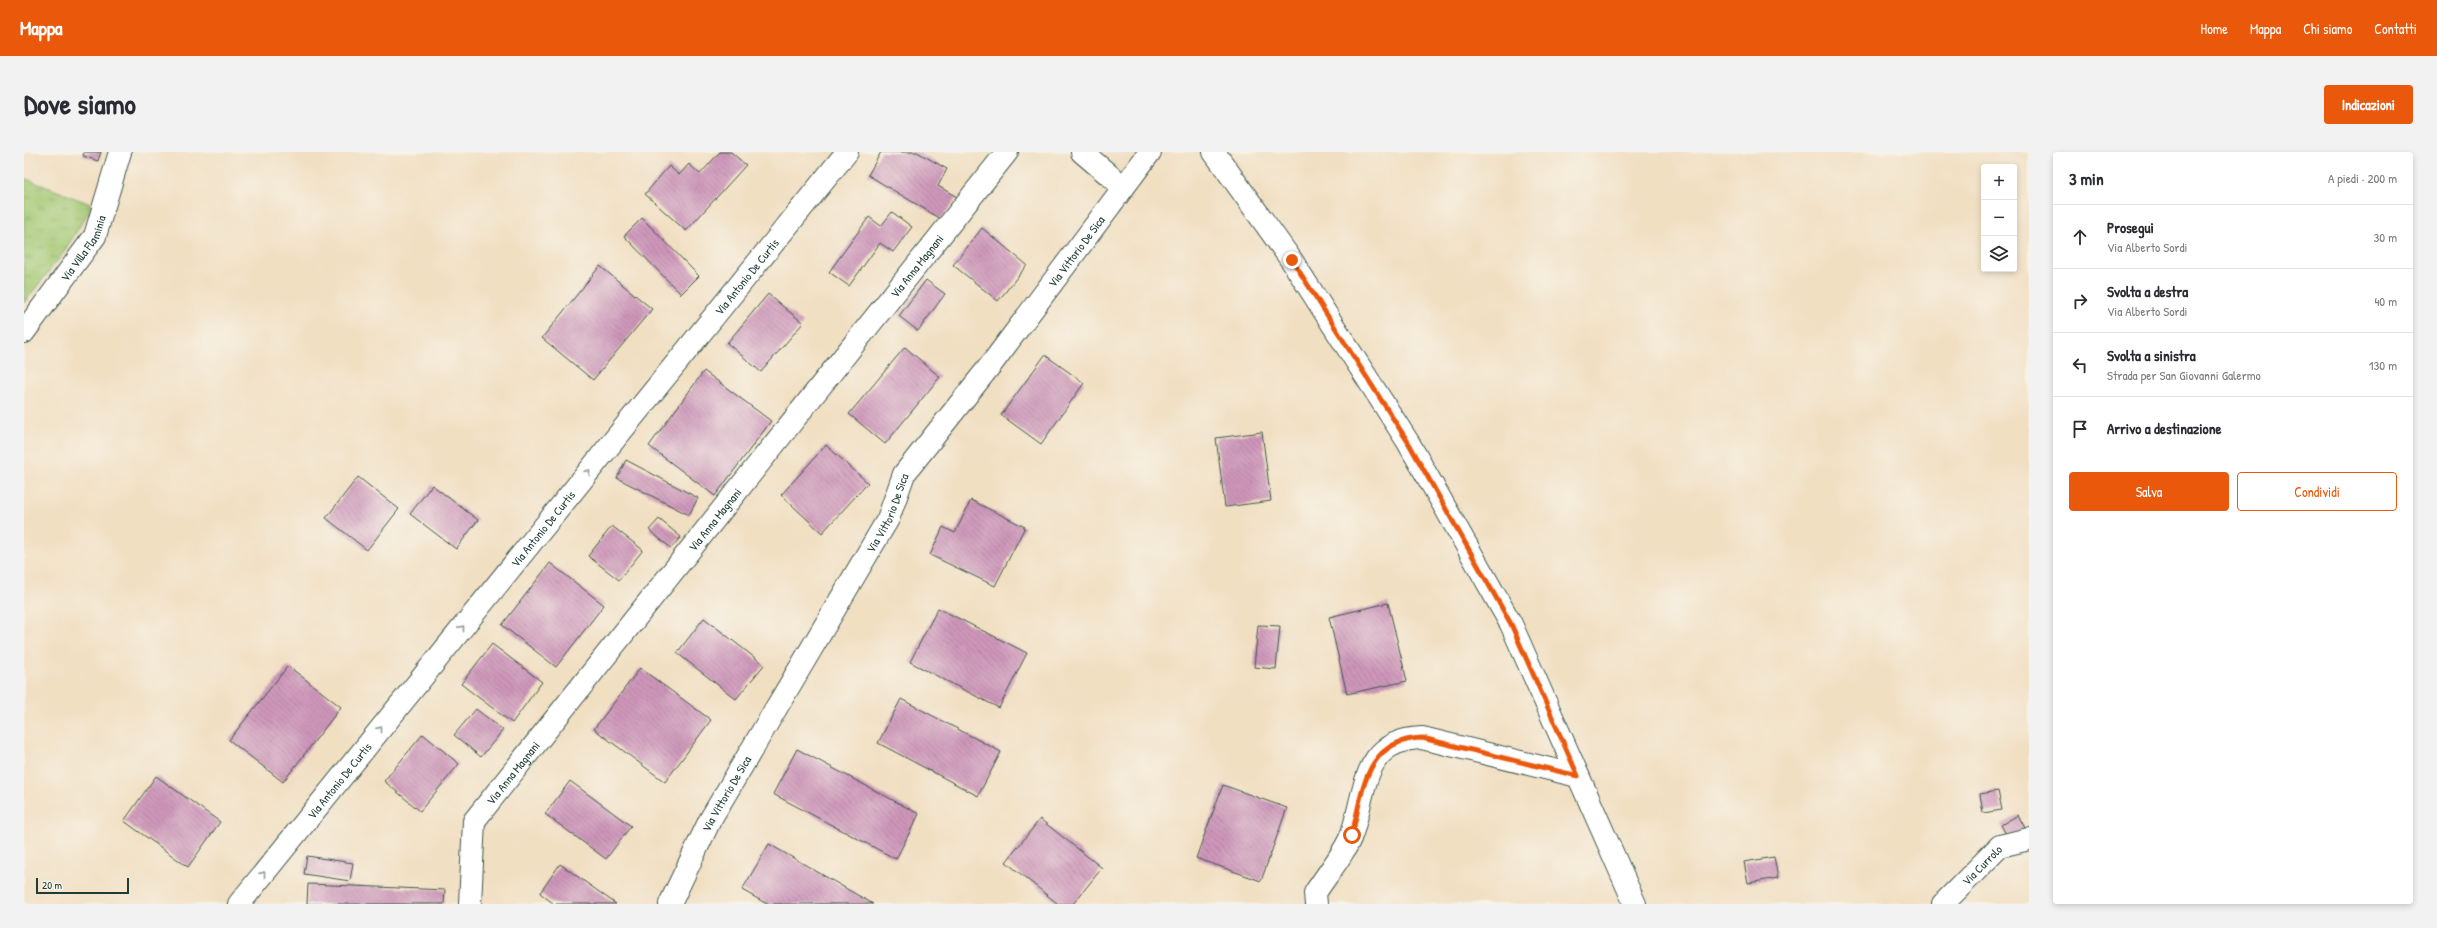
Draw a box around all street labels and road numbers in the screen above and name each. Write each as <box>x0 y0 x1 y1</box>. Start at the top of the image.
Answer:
street label: Via Vittorio De Sica <box>1044 212 1108 290</box>
street label: Via Villa Flaminia <box>56 213 109 284</box>
street label: Via Anna Magnani <box>886 230 947 301</box>
street label: Via Antonio De Curtis <box>710 234 783 318</box>
street label: Via Vittorio De Sica <box>862 471 912 556</box>
street label: Via Anna Magnani <box>684 484 745 554</box>
street label: Via Antonio De Curtis <box>507 486 579 570</box>
street label: Via Anna Magnani <box>482 737 543 808</box>
street label: Via Antonio De Curtis <box>303 738 375 822</box>
street label: Via Vittorio De Sica <box>697 752 755 834</box>
street label: Via Currolo <box>1958 841 2005 889</box>

